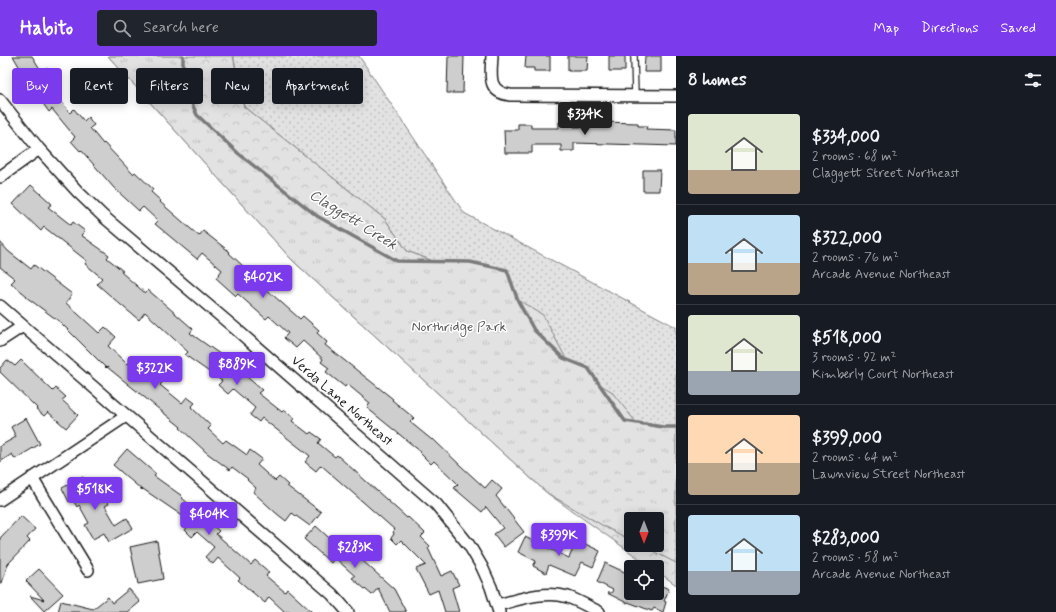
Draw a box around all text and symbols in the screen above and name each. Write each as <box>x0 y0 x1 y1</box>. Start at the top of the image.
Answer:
search box <box>97 10 377 46</box>
text: Habito <box>20 16 73 41</box>
icon: search <box>111 17 133 39</box>
text: Search here <box>143 18 219 38</box>
text: Map <box>873 19 899 37</box>
text: Directions <box>921 19 979 37</box>
text: Saved <box>1001 19 1036 37</box>
chip: Buy <box>12 68 62 104</box>
chip: Rent <box>70 68 128 104</box>
chip: Filters <box>136 68 203 104</box>
chip: New <box>211 68 264 104</box>
chip: Apartment <box>272 68 363 104</box>
text: 8 homes <box>688 69 747 91</box>
icon: filters <box>1022 69 1044 91</box>
pin: $334K <box>557 102 613 136</box>
text: $334K <box>567 106 603 123</box>
text: $334,000 <box>812 126 880 148</box>
icon: home <box>720 130 768 178</box>
text: 2 rooms · 68 m² <box>812 148 897 165</box>
text: Claggett Street Northeast <box>812 165 959 182</box>
water label: Claggett Creek <box>305 185 401 256</box>
text: $322,000 <box>812 227 882 249</box>
icon: home <box>720 231 768 279</box>
text: 2 rooms · 76 m² <box>812 249 899 266</box>
pin: $402K <box>235 265 291 299</box>
text: Arcade Avenue Northeast <box>812 266 951 283</box>
text: $402K <box>243 269 283 286</box>
park label: Northridge Park <box>412 318 507 337</box>
text: $518,000 <box>812 327 882 349</box>
icon: home <box>720 331 768 379</box>
text: 3 rooms · 92 m² <box>812 349 896 366</box>
pin: $889K <box>209 352 265 386</box>
street label: Verda Lane Northeast <box>287 352 397 450</box>
pin: $322K <box>127 356 183 390</box>
text: $889K <box>218 356 256 373</box>
text: $322K <box>136 360 174 377</box>
text: Kimberly Court Northeast <box>812 366 954 383</box>
text: $399,000 <box>812 427 882 449</box>
icon: home <box>720 431 768 479</box>
text: 2 rooms · 64 m² <box>812 449 898 466</box>
text: Lawnview Street Northeast <box>812 466 965 483</box>
pin: $518K <box>67 477 123 511</box>
text: $518K <box>76 481 114 498</box>
pin: $404K <box>181 502 237 536</box>
text: $404K <box>189 506 229 523</box>
north arrow <box>624 512 664 552</box>
map controls <box>624 512 664 600</box>
pin: $399K <box>531 523 587 557</box>
text: $399K <box>540 527 578 544</box>
text: $283,000 <box>812 527 880 549</box>
icon: home <box>720 531 768 579</box>
pin: $283K <box>327 535 383 569</box>
text: $283K <box>337 539 373 556</box>
text: 2 rooms · 58 m² <box>812 549 899 566</box>
button: locate <box>624 560 664 600</box>
text: Arcade Avenue Northeast <box>812 566 951 583</box>

